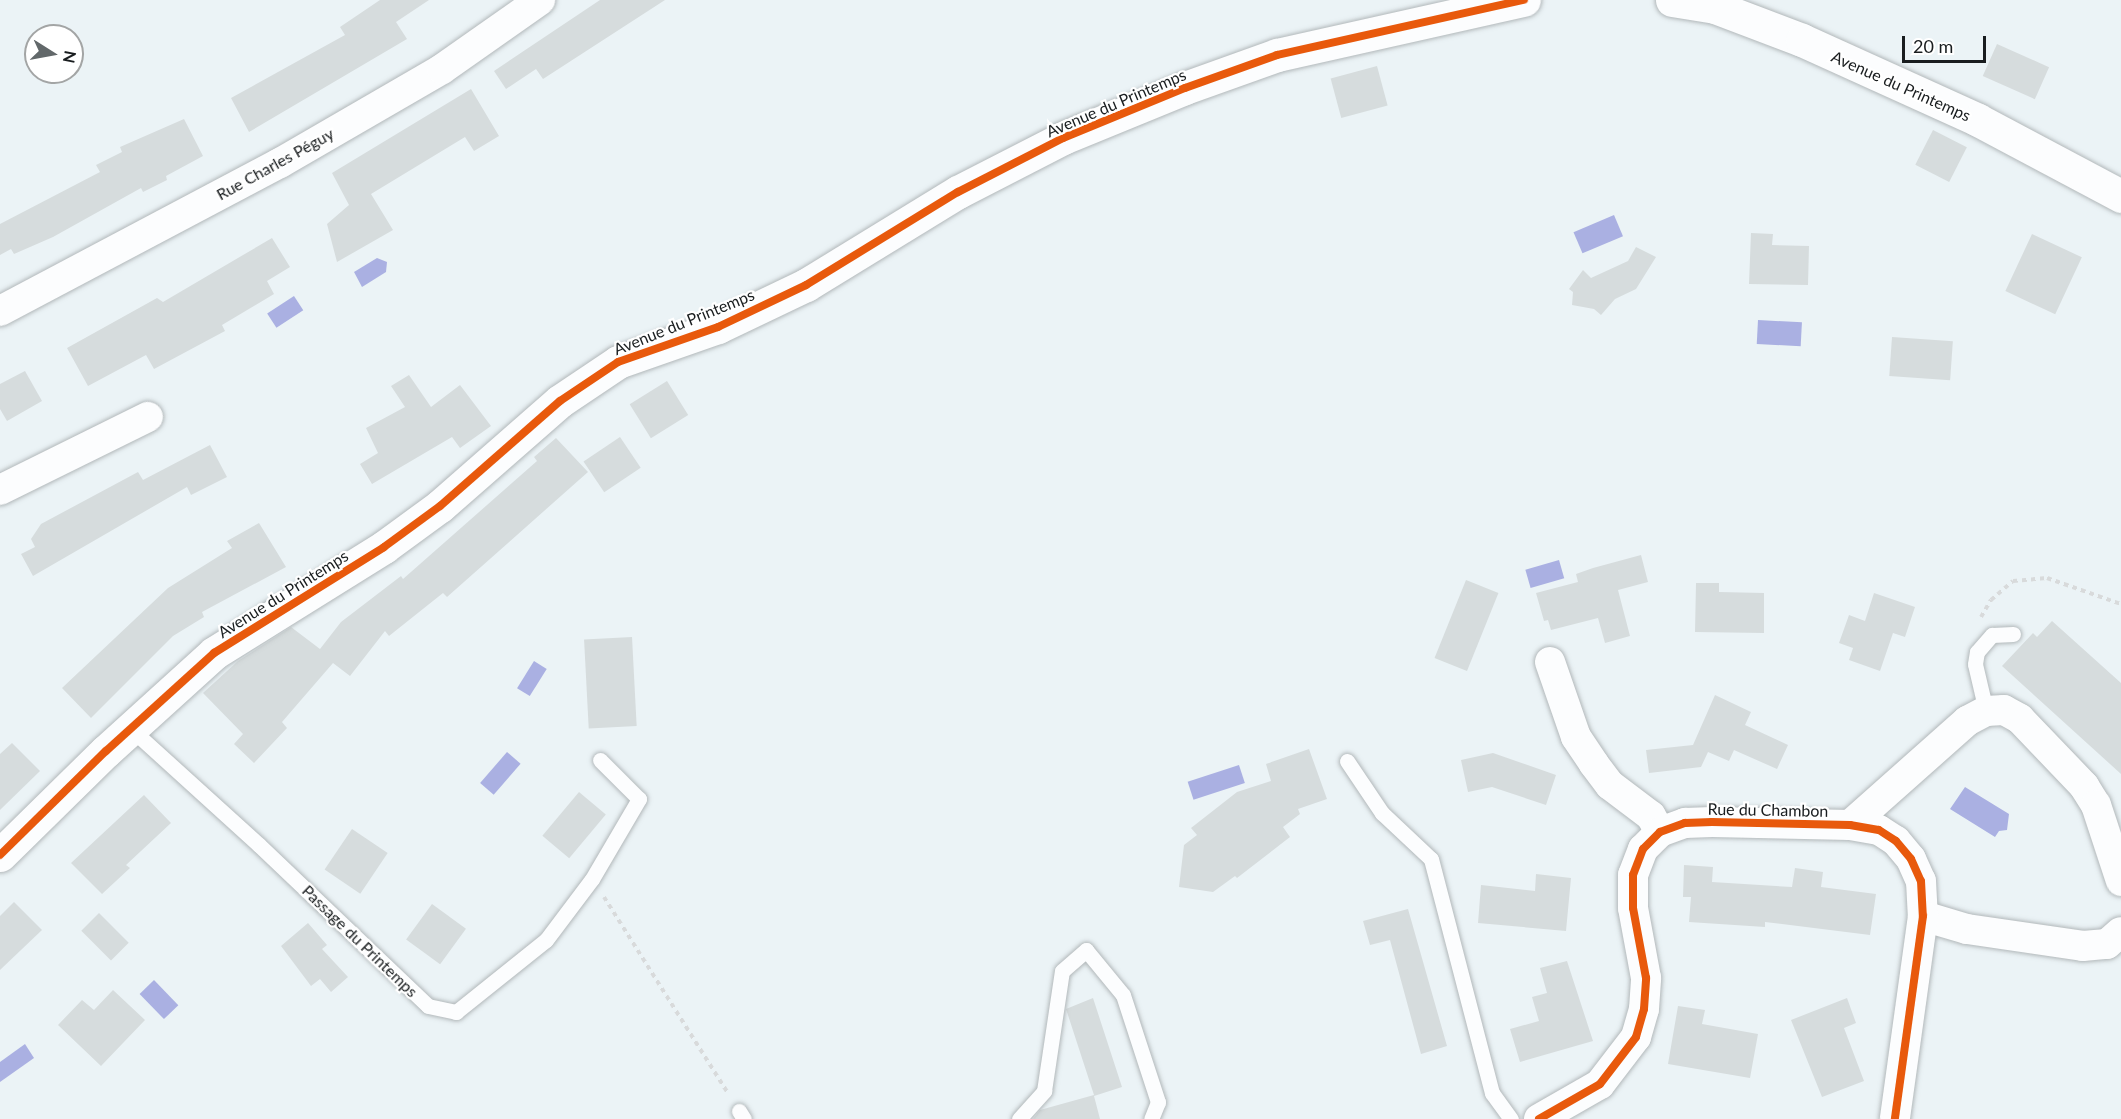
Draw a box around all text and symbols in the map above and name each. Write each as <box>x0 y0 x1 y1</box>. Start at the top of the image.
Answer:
north arrow <box>24 24 84 84</box>
scale bar <box>1905 24 1989 62</box>
text: 20 m <box>1913 35 1953 57</box>
street label: Avenue du Printemps <box>1828 47 1974 125</box>
text: N <box>60 49 81 65</box>
street label: Avenue du Printemps <box>1043 65 1189 141</box>
street label: Rue Charles Péguy <box>213 124 337 204</box>
street label: Avenue du Printemps <box>611 285 757 359</box>
street label: Avenue du Printemps <box>214 546 352 642</box>
street label: Rue du Chambon <box>1707 799 1829 821</box>
street label: Passage du Printemps <box>298 881 422 1001</box>

